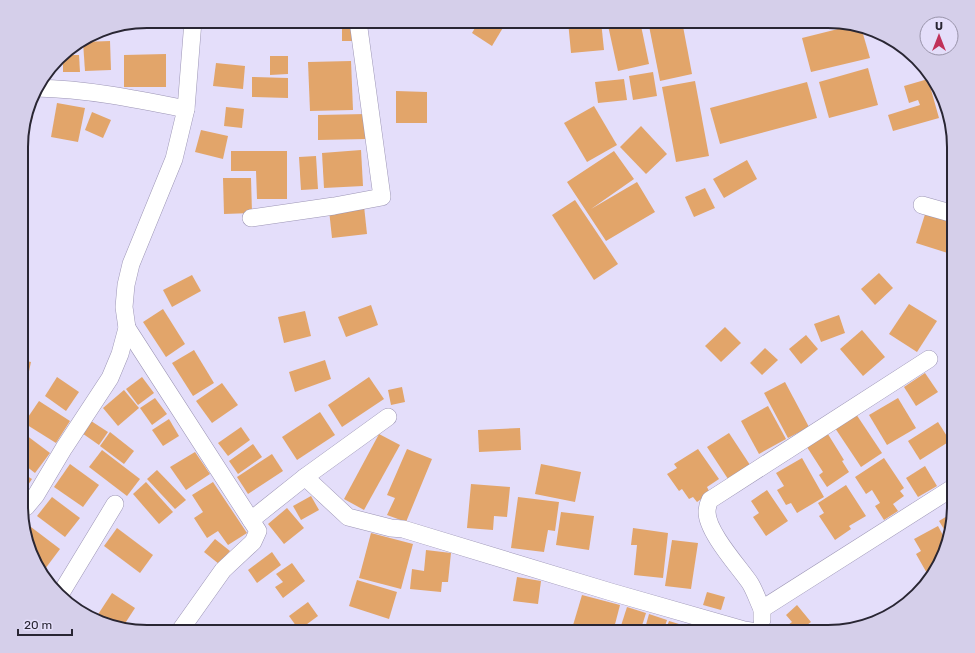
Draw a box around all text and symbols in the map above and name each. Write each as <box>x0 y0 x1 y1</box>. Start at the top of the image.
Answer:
north arrow <box>919 16 959 56</box>
text: U <box>935 20 943 33</box>
scale bar <box>18 611 72 637</box>
text: 20 m <box>24 618 52 632</box>

